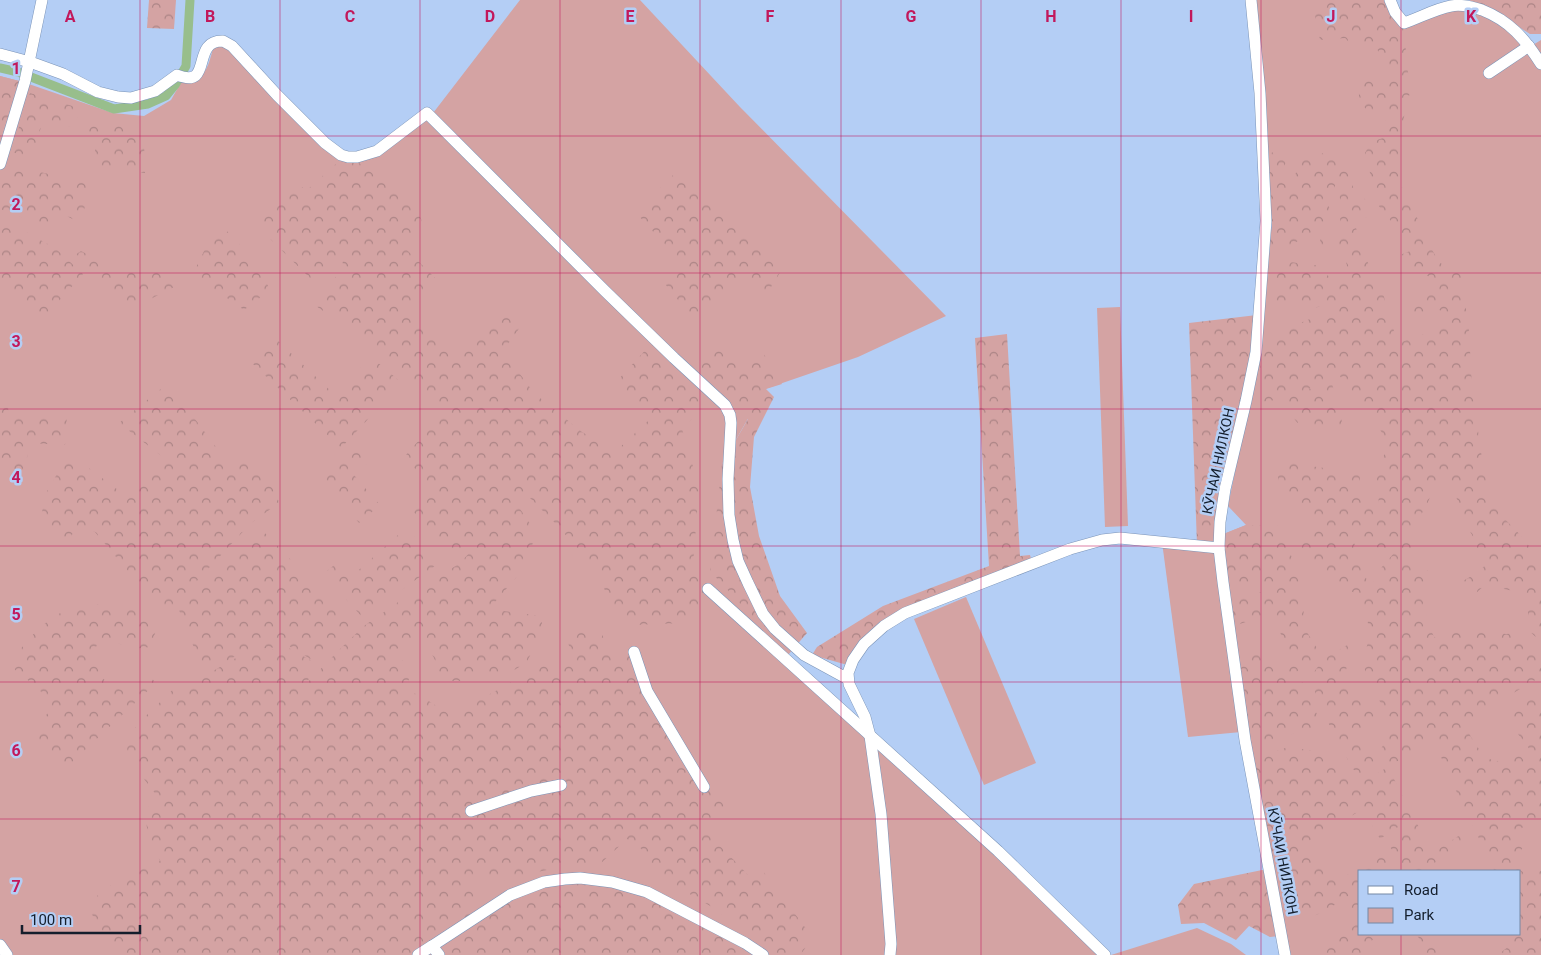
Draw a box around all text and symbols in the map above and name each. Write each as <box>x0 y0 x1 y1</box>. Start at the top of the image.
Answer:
text: A <box>65 7 76 26</box>
text: B <box>205 7 215 26</box>
text: C <box>345 7 355 26</box>
text: D <box>485 7 495 26</box>
text: E <box>626 7 635 26</box>
text: F <box>766 7 775 26</box>
text: G <box>906 7 917 26</box>
text: H <box>1045 7 1057 26</box>
text: I <box>1189 7 1193 26</box>
text: J <box>1327 7 1335 26</box>
text: K <box>1466 7 1477 26</box>
text: 1 <box>11 59 21 78</box>
text: 2 <box>11 195 21 214</box>
text: 3 <box>11 332 21 351</box>
street label: КӮЧАИ НИЛКОН <box>1199 406 1237 516</box>
text: 4 <box>11 468 21 487</box>
text: 5 <box>11 605 21 624</box>
text: 6 <box>11 741 21 760</box>
street label: КӮЧАИ НИЛКОН <box>1265 806 1301 916</box>
legend <box>1358 870 1521 935</box>
text: 7 <box>11 877 21 896</box>
text: Road <box>1404 881 1438 899</box>
scale bar <box>22 902 140 934</box>
text: Park <box>1404 906 1435 924</box>
text: 100 m <box>30 911 72 929</box>

